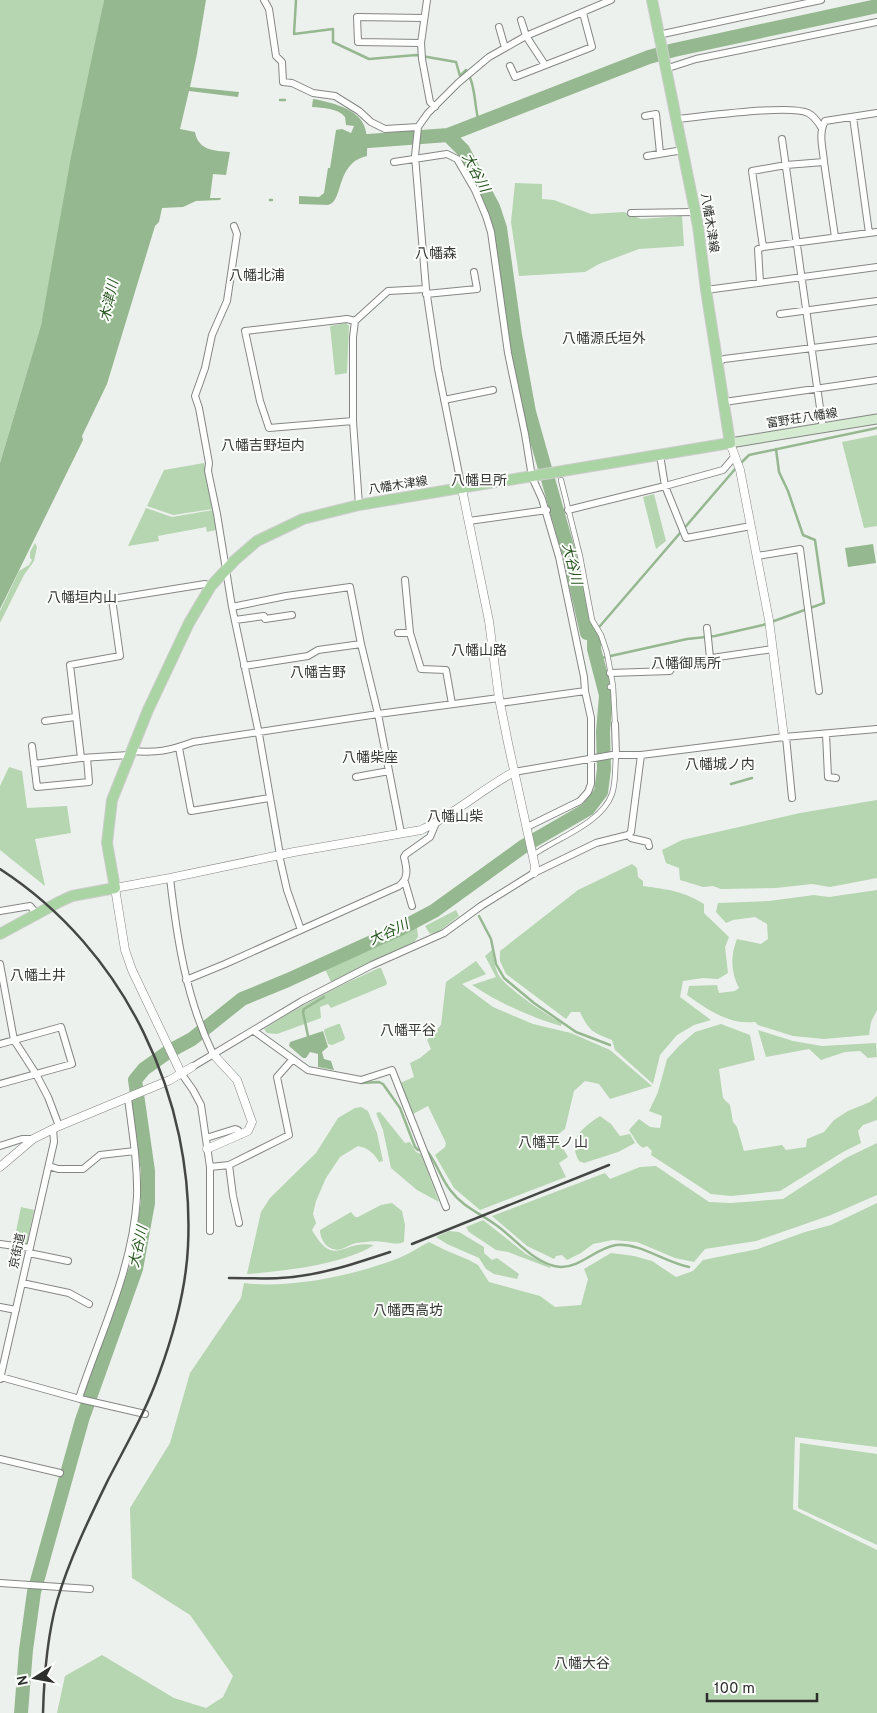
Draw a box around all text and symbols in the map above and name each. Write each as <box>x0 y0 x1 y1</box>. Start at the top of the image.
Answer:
water label: 大谷川 <box>458 150 493 197</box>
street label: 八幡木津線 <box>696 192 722 254</box>
district label: 八幡森 <box>415 246 457 263</box>
district label: 八幡北浦 <box>229 267 285 285</box>
water label: 木津川 <box>97 277 123 323</box>
district label: 八幡源氏垣外 <box>562 330 646 348</box>
street label: 富野荘八幡線 <box>765 405 839 433</box>
district label: 八幡吉野垣内 <box>221 438 305 455</box>
street label: 八幡木津線 <box>367 473 429 499</box>
district label: 八幡旦所 <box>451 473 507 490</box>
water label: 大谷川 <box>558 542 585 588</box>
district label: 八幡垣内山 <box>47 590 117 607</box>
district label: 八幡山路 <box>451 643 507 660</box>
district label: 八幡御馬所 <box>651 656 721 673</box>
district label: 八幡吉野 <box>290 665 346 682</box>
district label: 八幡柴座 <box>342 750 398 767</box>
district label: 八幡城ノ内 <box>685 757 755 774</box>
district label: 八幡山柴 <box>427 809 483 826</box>
water label: 大谷川 <box>366 916 413 950</box>
district label: 八幡土井 <box>10 967 66 985</box>
district label: 八幡平谷 <box>380 1023 436 1040</box>
district label: 八幡平ノ山 <box>518 1135 588 1152</box>
water label: 大谷川 <box>126 1223 152 1269</box>
street label: 京街道 <box>6 1232 30 1270</box>
district label: 八幡西高坊 <box>373 1303 443 1320</box>
north arrow <box>10 1653 60 1703</box>
district label: 八幡大谷 <box>554 1656 610 1673</box>
scale bar <box>707 1670 817 1702</box>
text: N <box>14 1674 33 1687</box>
text: 100 m <box>714 1680 755 1699</box>

